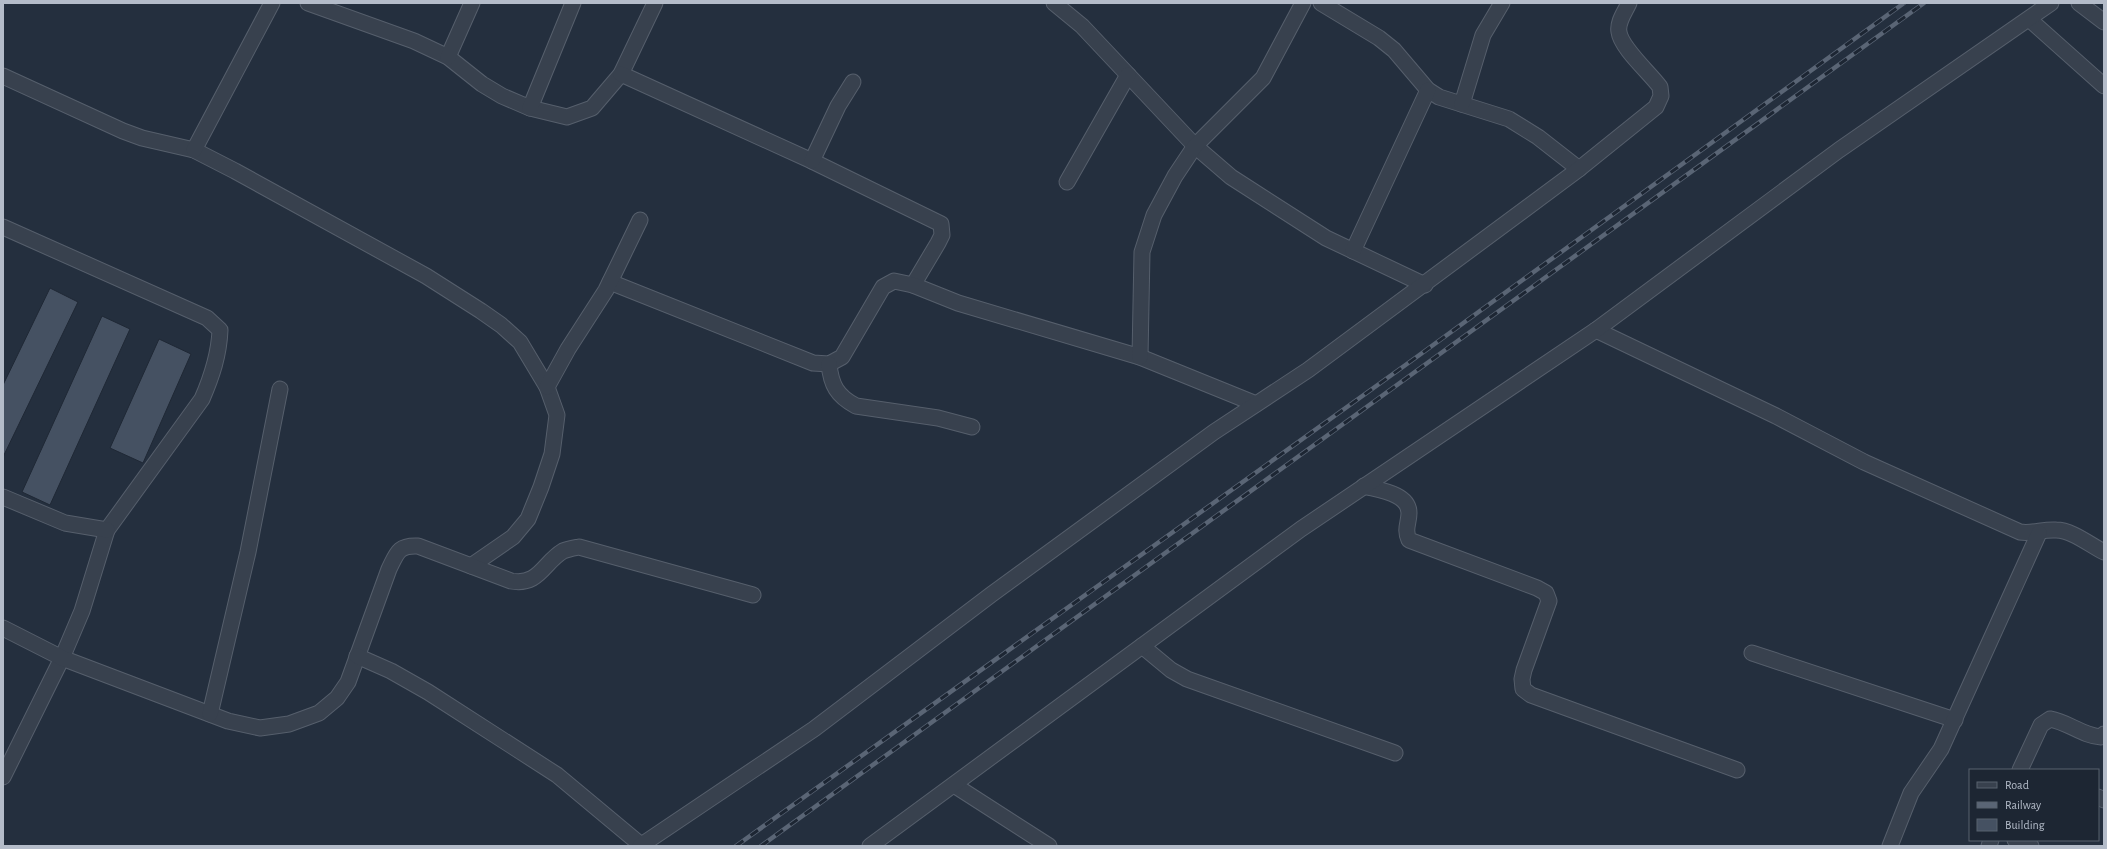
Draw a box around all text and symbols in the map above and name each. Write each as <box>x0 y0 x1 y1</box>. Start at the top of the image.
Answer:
legend <box>1969 769 2099 841</box>
text: Road <box>2005 779 2029 791</box>
text: Railway <box>2005 799 2041 812</box>
text: Building <box>2005 819 2045 831</box>

